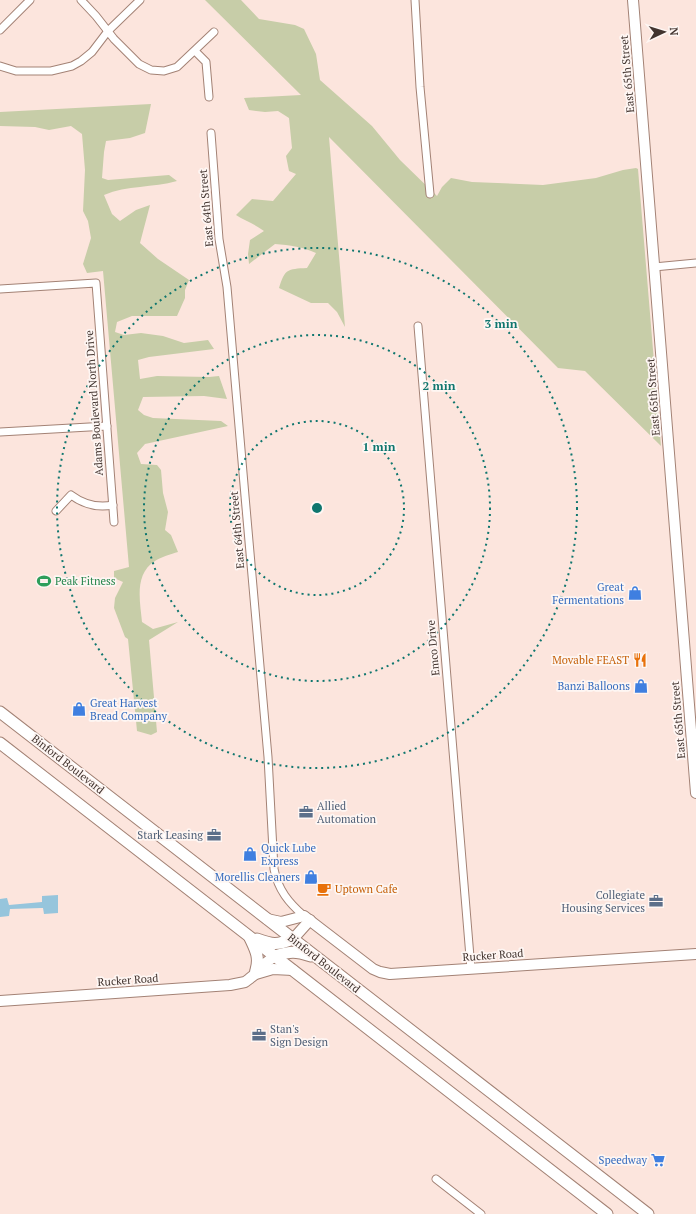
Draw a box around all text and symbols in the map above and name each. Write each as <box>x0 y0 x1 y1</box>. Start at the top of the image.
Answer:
north arrow <box>644 12 684 52</box>
text: N <box>667 27 681 37</box>
street label: East 65th Street <box>617 35 637 113</box>
street label: East 64th Street <box>196 169 216 247</box>
text: 3 min <box>485 316 518 331</box>
street label: Adams Boulevard North Drive <box>82 329 106 476</box>
street label: East 65th Street <box>643 358 663 436</box>
text: 2 min <box>423 378 456 393</box>
text: 1 min <box>363 439 396 454</box>
street label: East 64th Street <box>227 491 247 569</box>
centre of rings <box>310 501 324 515</box>
sports icon: Peak Fitness <box>36 573 52 589</box>
place label: Peak Fitness <box>55 574 116 588</box>
place label: Great Fermentations <box>552 580 624 607</box>
shop icon: Great Fermentations <box>627 585 643 601</box>
street label: Emco Drive <box>424 619 442 676</box>
restaurant icon: Movable FEAST <box>632 652 648 668</box>
place label: Movable FEAST <box>552 653 629 667</box>
shop icon: Banzi Balloons <box>633 678 649 694</box>
place label: Banzi Balloons <box>557 679 630 693</box>
street label: East 65th Street <box>668 681 688 759</box>
place label: Great Harvest Bread Company <box>90 696 168 723</box>
shop icon: Great Harvest Bread Company <box>71 701 87 717</box>
street label: Binford Boulevard <box>29 731 107 797</box>
place label: Allied Automation <box>317 799 377 826</box>
office icon: Allied Automation <box>298 804 314 820</box>
office icon: Stark Leasing <box>206 827 222 843</box>
place label: Stark Leasing <box>137 828 203 842</box>
place label: Quick Lube Express <box>261 841 317 868</box>
shop icon: Quick Lube Express <box>242 846 258 862</box>
shop icon: Morellis Cleaners <box>303 869 319 885</box>
place label: Morellis Cleaners <box>215 870 300 884</box>
cafe icon: Uptown Cafe <box>316 881 332 897</box>
place label: Uptown Cafe <box>335 882 398 896</box>
place label: Collegiate Housing Services <box>562 888 645 915</box>
office icon: Collegiate Housing Services <box>648 893 664 909</box>
street label: Binford Boulevard <box>285 930 363 996</box>
street label: Rucker Road <box>462 946 524 964</box>
street label: Rucker Road <box>97 971 159 989</box>
place label: Stan's Sign Design <box>270 1022 328 1049</box>
office icon: Stan's Sign Design <box>251 1027 267 1043</box>
supermarket icon: Speedway <box>650 1152 666 1168</box>
place label: Speedway <box>599 1153 647 1167</box>

